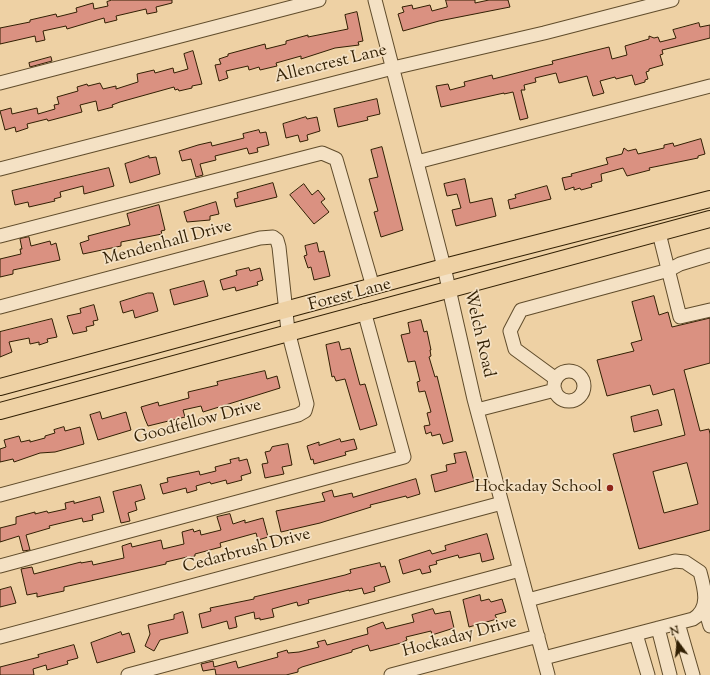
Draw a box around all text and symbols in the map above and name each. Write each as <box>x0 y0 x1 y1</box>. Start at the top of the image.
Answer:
street label: Allencrest Lane <box>273 41 389 89</box>
street label: Mendenhall Drive <box>101 217 235 271</box>
street label: Forest Lane <box>306 275 394 317</box>
street label: Welch Road <box>458 288 498 380</box>
street label: Goodfellow Drive <box>132 396 264 450</box>
place label: Hockaday School <box>475 478 602 498</box>
marker: Hockaday School <box>605 483 615 493</box>
street label: Cedarbrush Drive <box>181 525 313 579</box>
street label: Hockaday Drive <box>401 613 519 663</box>
north arrow <box>658 623 698 663</box>
text: N <box>669 623 681 640</box>

